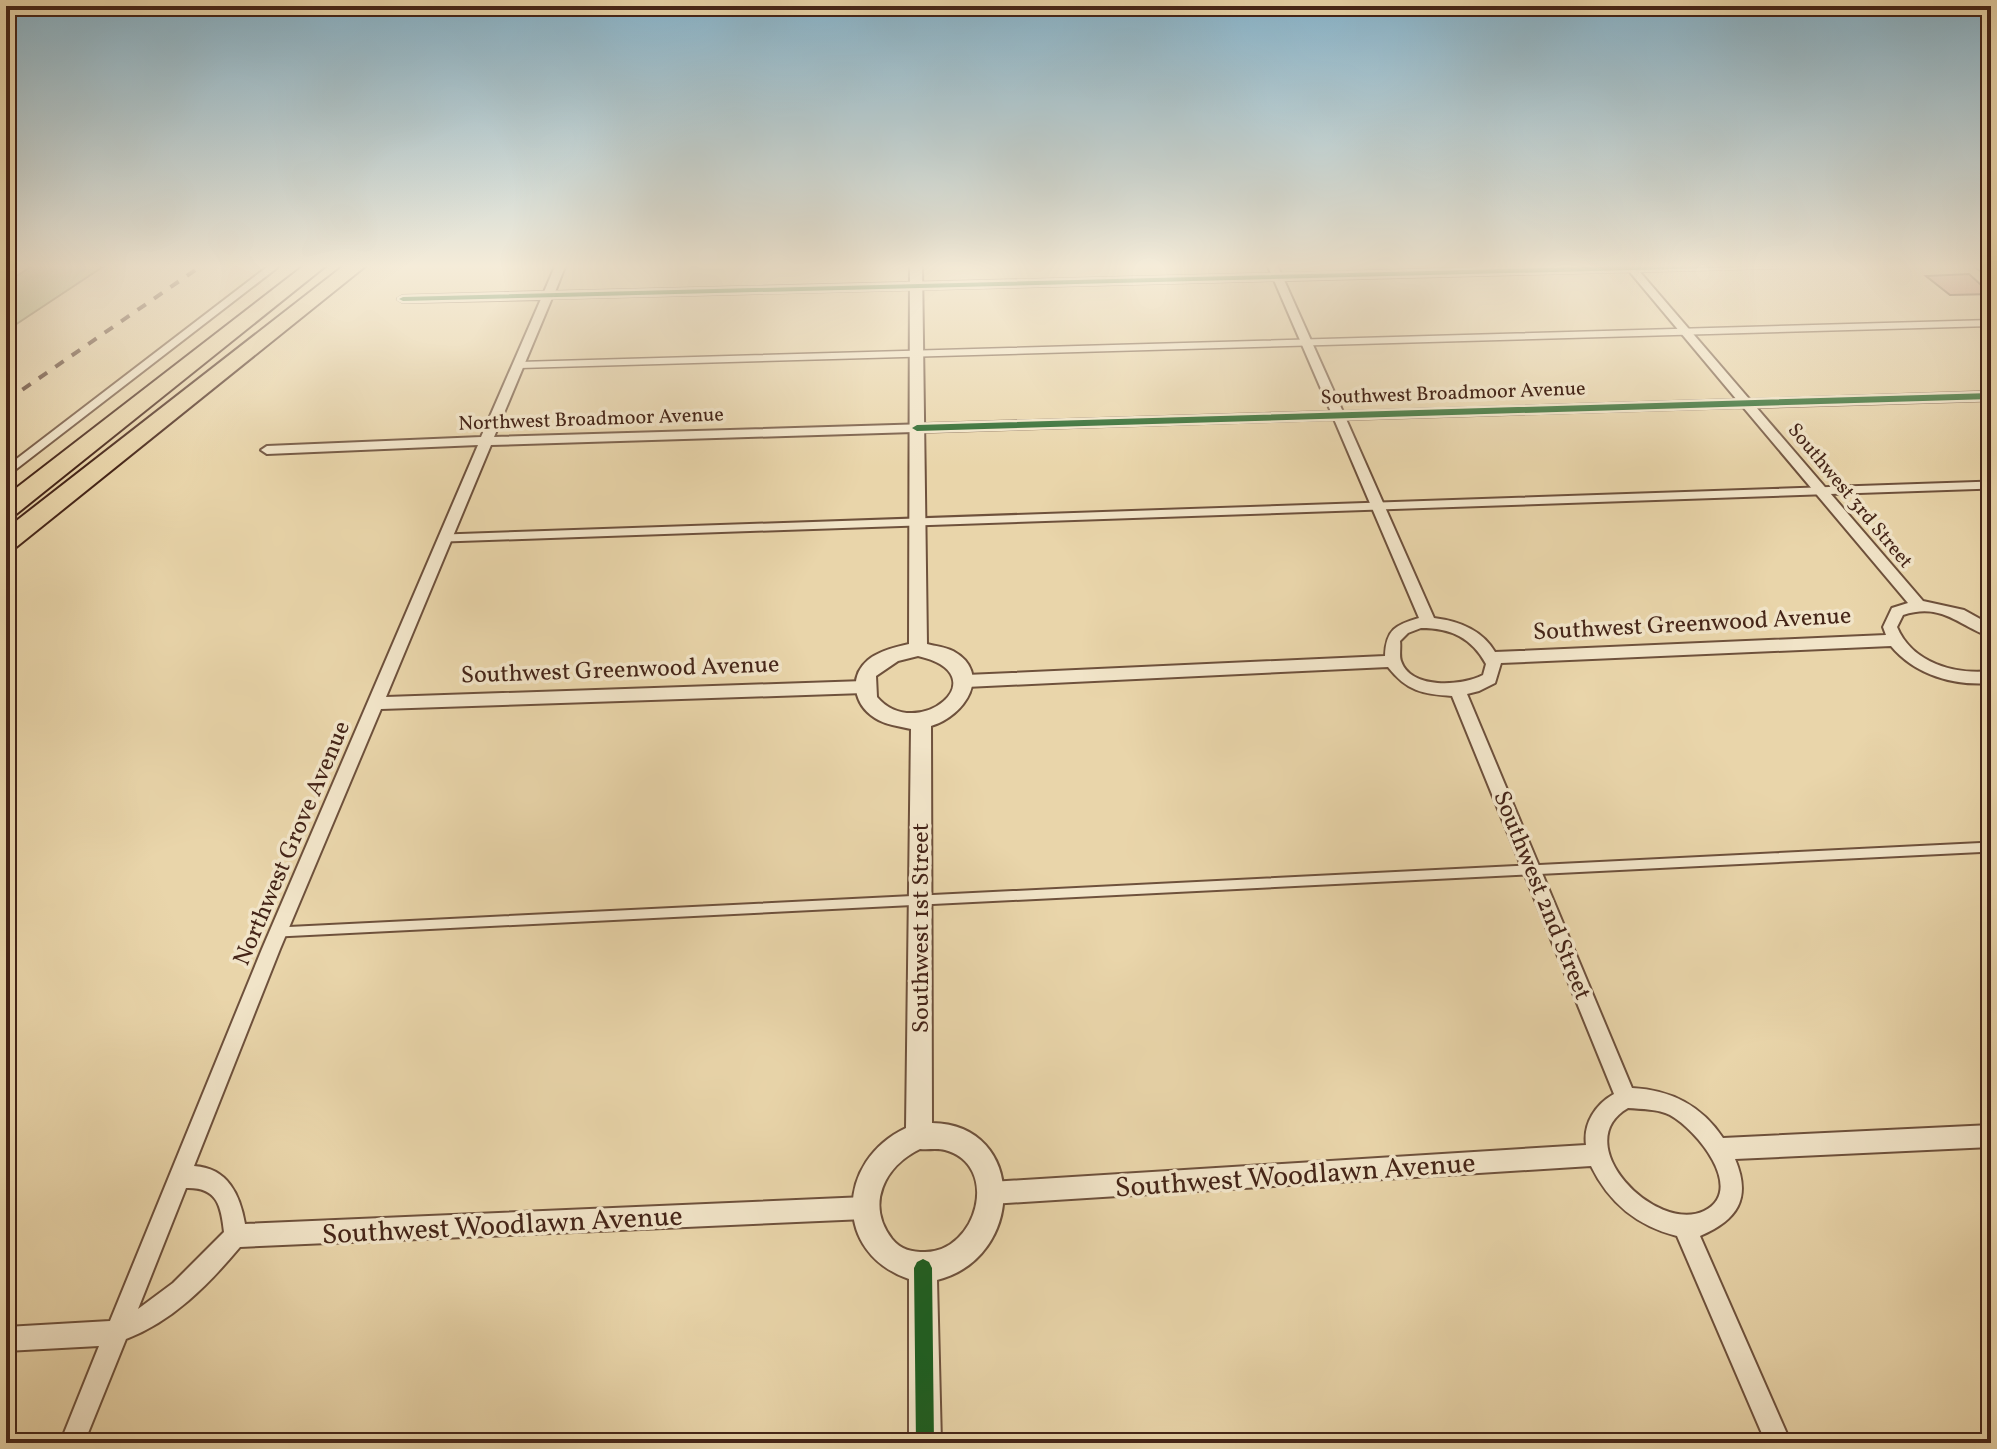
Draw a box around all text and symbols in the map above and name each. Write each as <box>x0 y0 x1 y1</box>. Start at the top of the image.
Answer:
street label: Southwest Broadmoor Avenue <box>1320 375 1586 413</box>
street label: Northwest Broadmoor Avenue <box>458 401 724 439</box>
street label: Southwest 3rd Street <box>1780 418 1919 575</box>
street label: Southwest Greenwood Avenue <box>1532 600 1852 650</box>
street label: Southwest Greenwood Avenue <box>460 648 780 694</box>
street label: Northwest Grove Avenue <box>226 716 360 971</box>
street label: Southwest 2nd Street <box>1484 786 1599 1005</box>
street label: Southwest 1st Street <box>905 823 939 1033</box>
street label: Southwest Woodlawn Avenue <box>1114 1144 1477 1209</box>
street label: Southwest Woodlawn Avenue <box>321 1198 684 1255</box>

